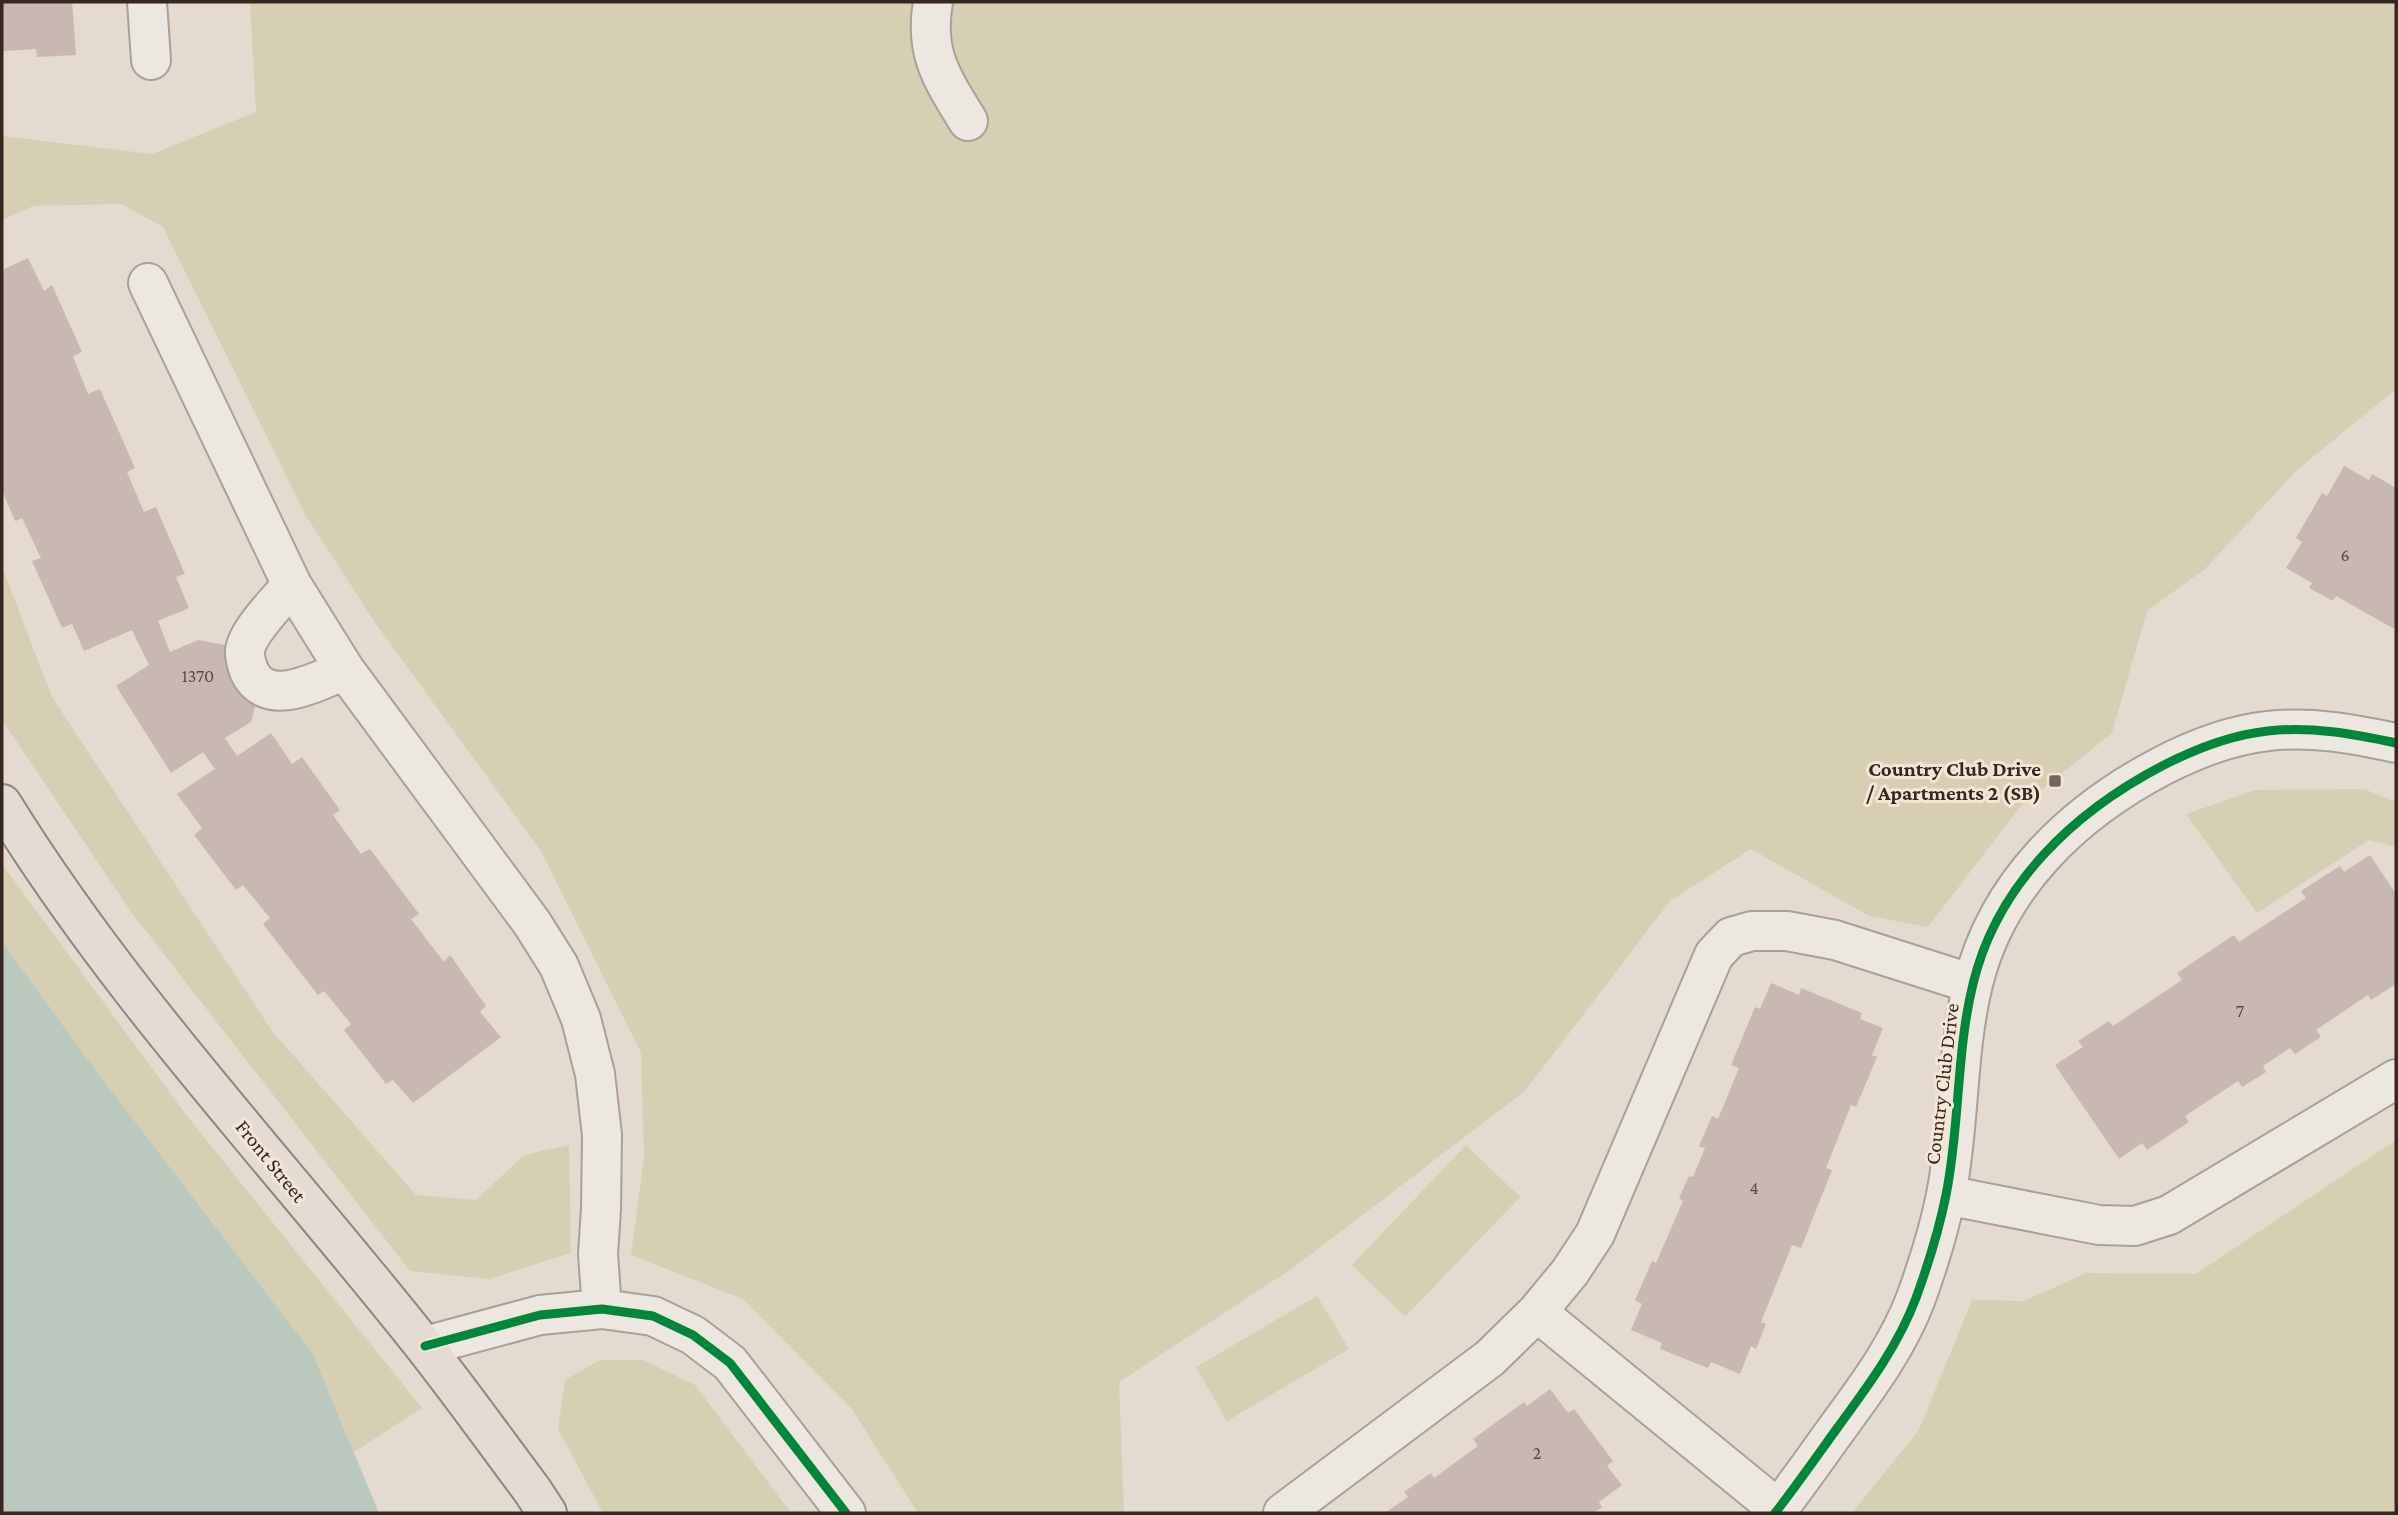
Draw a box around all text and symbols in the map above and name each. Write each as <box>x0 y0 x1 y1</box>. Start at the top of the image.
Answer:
house number: 6 <box>2340 545 2350 565</box>
house number: 1370 <box>182 666 214 686</box>
place label: Country Club Drive / Apartments 2 (SB) <box>1865 757 2041 805</box>
marker: Country Club Drive / Apartments 2 (SB) <box>2047 773 2063 789</box>
house number: 7 <box>2236 1001 2244 1021</box>
street label: Country Club Drive <box>1920 1002 1964 1166</box>
street label: Front Street <box>231 1115 312 1208</box>
house number: 4 <box>1749 1178 1759 1198</box>
house number: 2 <box>1533 1443 1541 1463</box>

